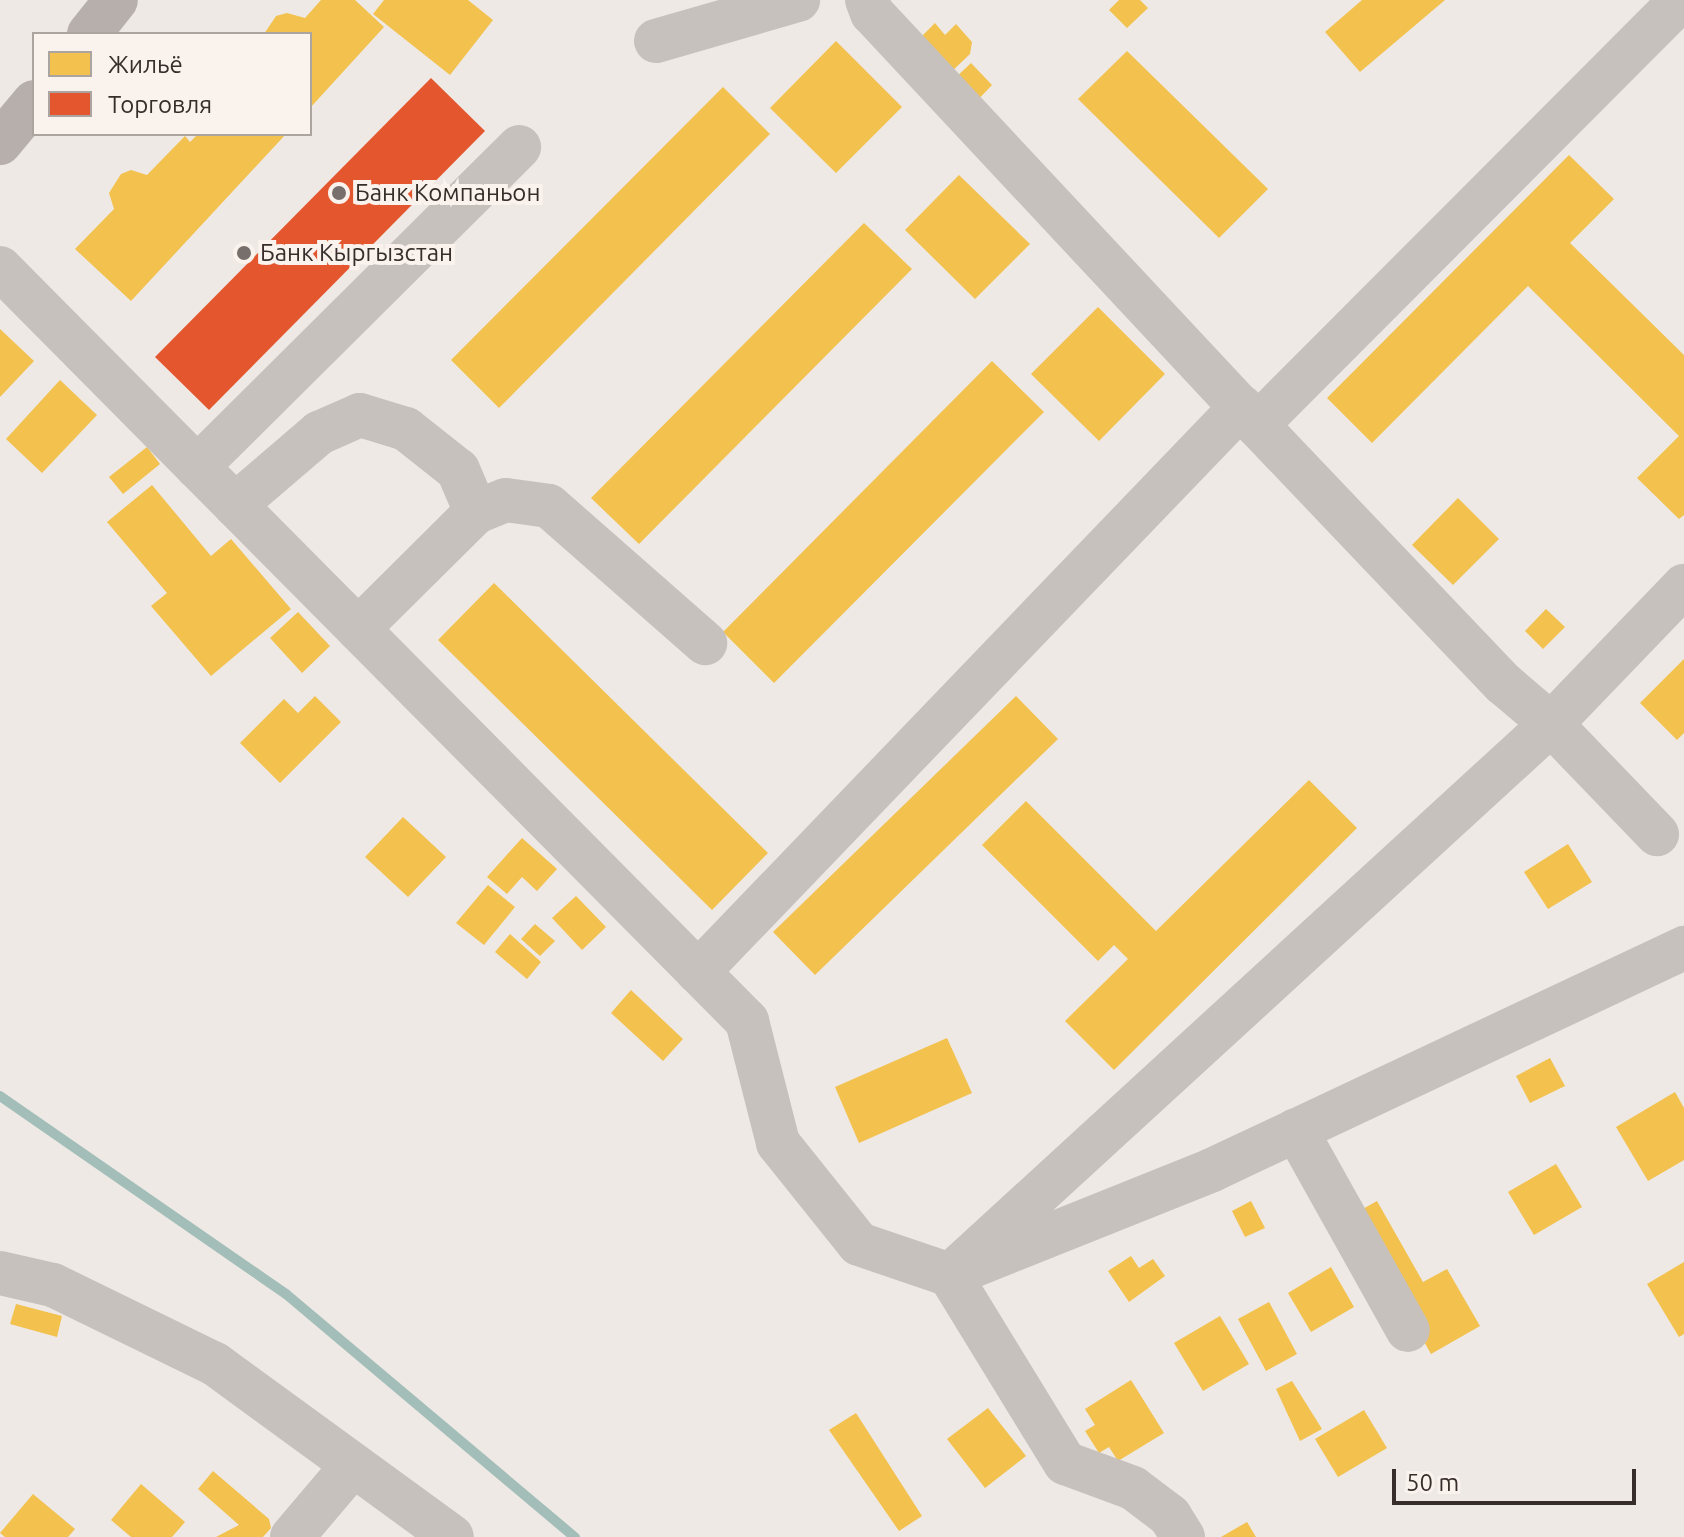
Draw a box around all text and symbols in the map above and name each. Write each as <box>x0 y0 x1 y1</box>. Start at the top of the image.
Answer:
legend <box>32 32 312 136</box>
text: Жильё <box>108 51 183 78</box>
text: Торговля <box>108 91 212 118</box>
place label: Банк Компаньон <box>355 179 540 207</box>
marker: Банк Компаньон <box>330 184 348 202</box>
place label: Банк Кыргызстан <box>260 239 453 267</box>
marker: Банк Кыргызстан <box>235 244 253 262</box>
scale bar <box>1396 1453 1640 1503</box>
text: 50 m <box>1406 1469 1459 1496</box>

